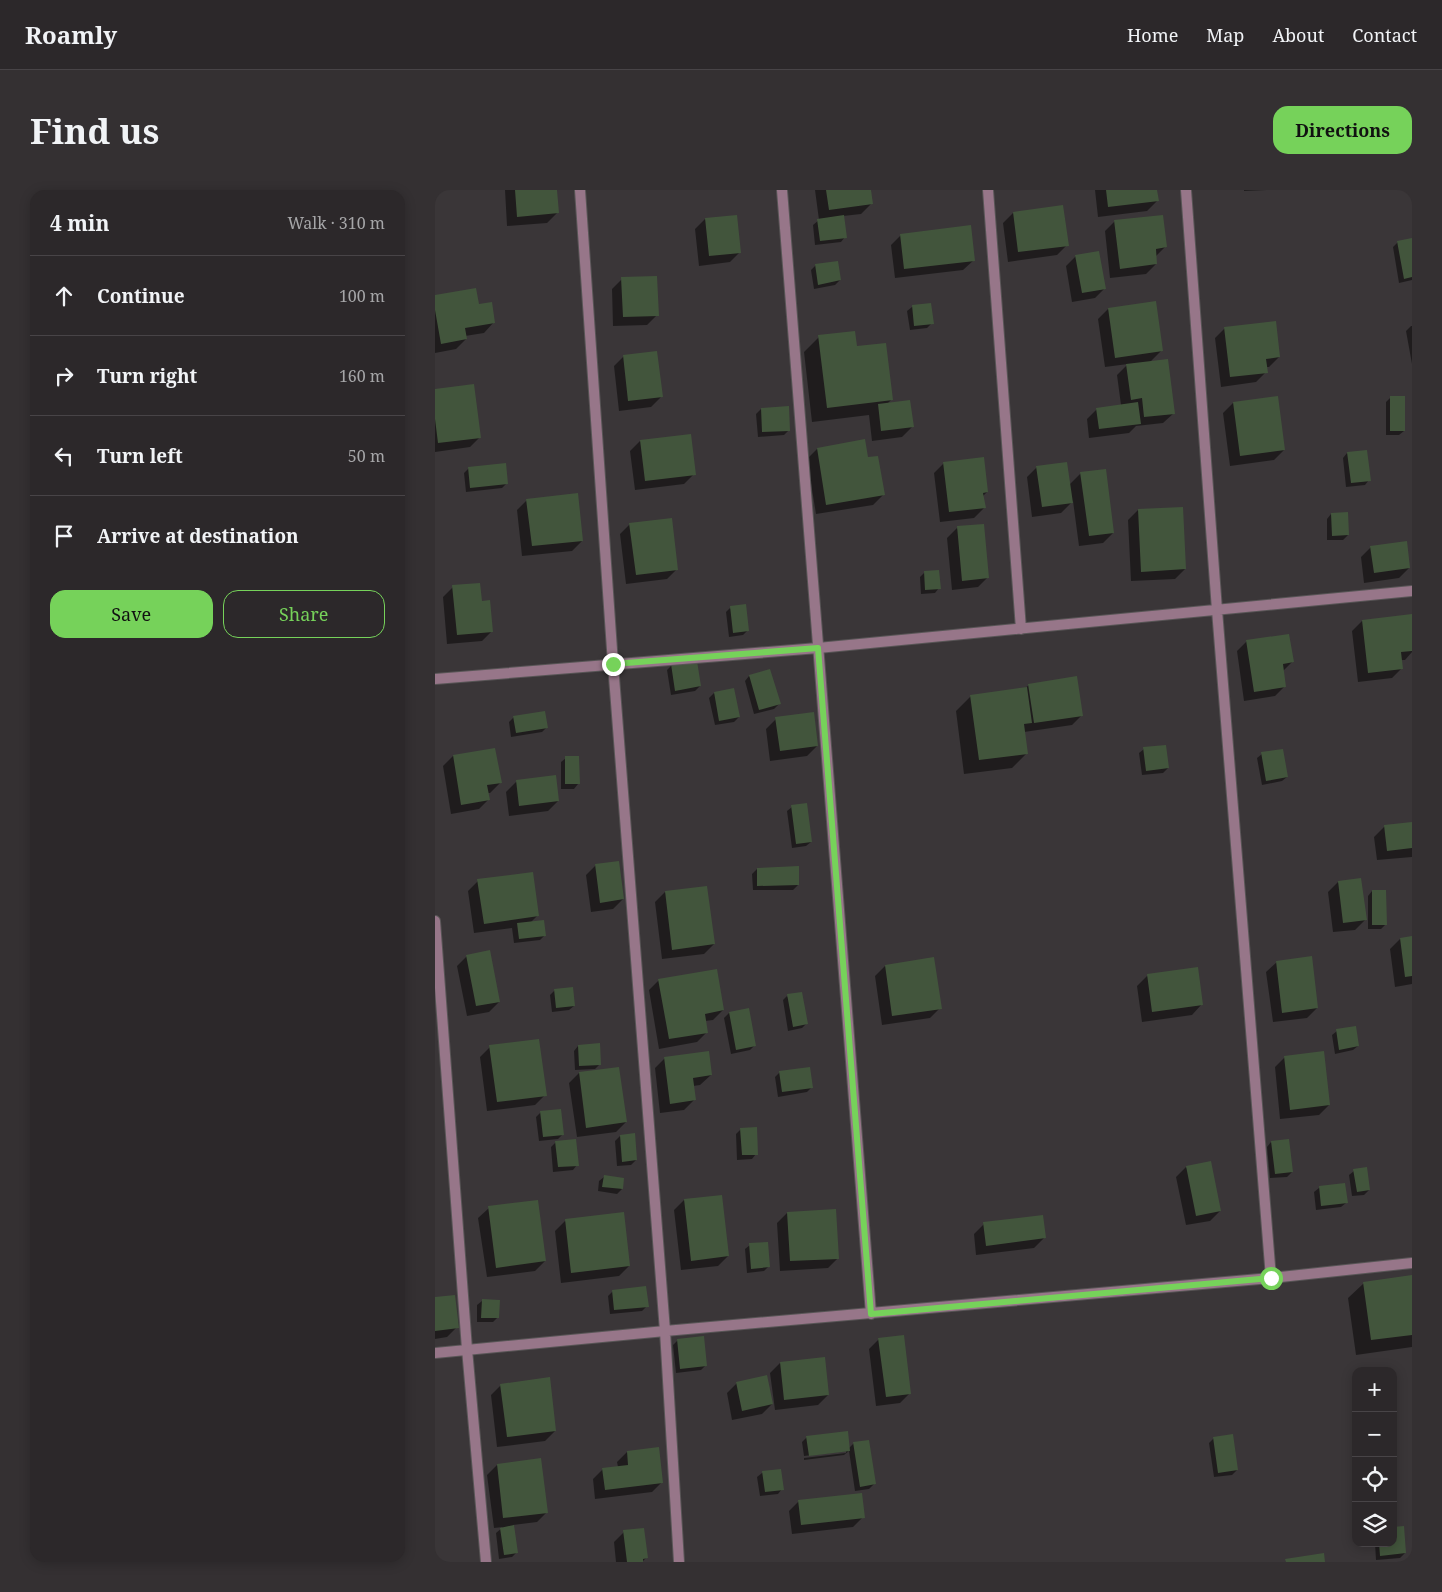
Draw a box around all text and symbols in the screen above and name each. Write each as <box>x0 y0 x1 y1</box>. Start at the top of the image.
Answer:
text: Roamly <box>25 18 117 51</box>
text: Home <box>1127 23 1178 47</box>
text: Map <box>1206 23 1244 47</box>
text: About <box>1272 23 1324 47</box>
text: Contact <box>1352 23 1417 47</box>
button: Directions <box>1273 106 1412 154</box>
text: Find us <box>30 107 159 154</box>
text: 4 min <box>50 209 109 237</box>
text: Walk · 310 m <box>288 212 385 234</box>
icon: ahead <box>50 282 78 310</box>
text: Continue <box>97 283 185 309</box>
text: 100 m <box>339 285 385 307</box>
icon: right <box>50 362 78 390</box>
text: Turn right <box>97 363 197 389</box>
text: 160 m <box>339 365 385 387</box>
icon: left <box>50 442 78 470</box>
text: Turn left <box>97 443 183 469</box>
text: 50 m <box>348 445 385 467</box>
icon: arrive <box>50 522 78 550</box>
text: Arrive at destination <box>97 523 299 549</box>
button: Save <box>50 590 213 638</box>
button: Share <box>223 590 385 638</box>
route end <box>602 653 625 676</box>
route start <box>1260 1267 1283 1290</box>
map controls <box>1352 1367 1397 1547</box>
button: + <box>1352 1367 1397 1412</box>
button: − <box>1352 1412 1397 1457</box>
button: locate <box>1352 1457 1397 1502</box>
button: layers <box>1352 1502 1397 1547</box>

